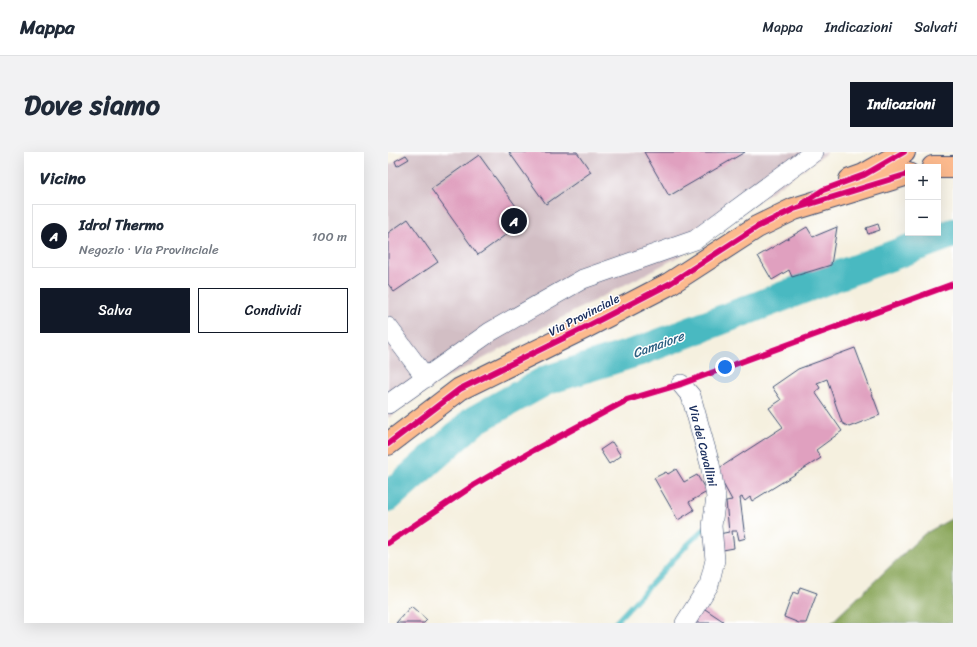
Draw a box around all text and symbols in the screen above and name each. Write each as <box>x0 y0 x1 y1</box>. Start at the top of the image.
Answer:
text: Mappa <box>20 11 75 44</box>
text: Mappa <box>762 15 803 40</box>
text: Indicazioni <box>825 15 892 40</box>
text: Salvati <box>914 15 957 40</box>
text: Dove siamo <box>24 80 160 129</box>
button: Indicazioni <box>850 82 953 127</box>
text: Vicino <box>40 163 86 193</box>
map controls <box>905 164 941 236</box>
button: + <box>905 164 941 200</box>
button: − <box>905 200 941 236</box>
pin: A <box>501 206 527 236</box>
text: Idrol Thermo <box>79 212 164 238</box>
text: A <box>50 225 58 248</box>
text: 100 m <box>312 225 347 248</box>
text: Negozio · Via Provinciale <box>79 238 219 261</box>
button: Salva <box>40 288 190 333</box>
button: Condividi <box>198 288 348 333</box>
street label: Via Provinciale <box>544 288 624 342</box>
water label: Camaiore <box>629 324 688 364</box>
your location <box>715 357 735 377</box>
street label: Via dei Cavallini <box>682 403 724 490</box>

